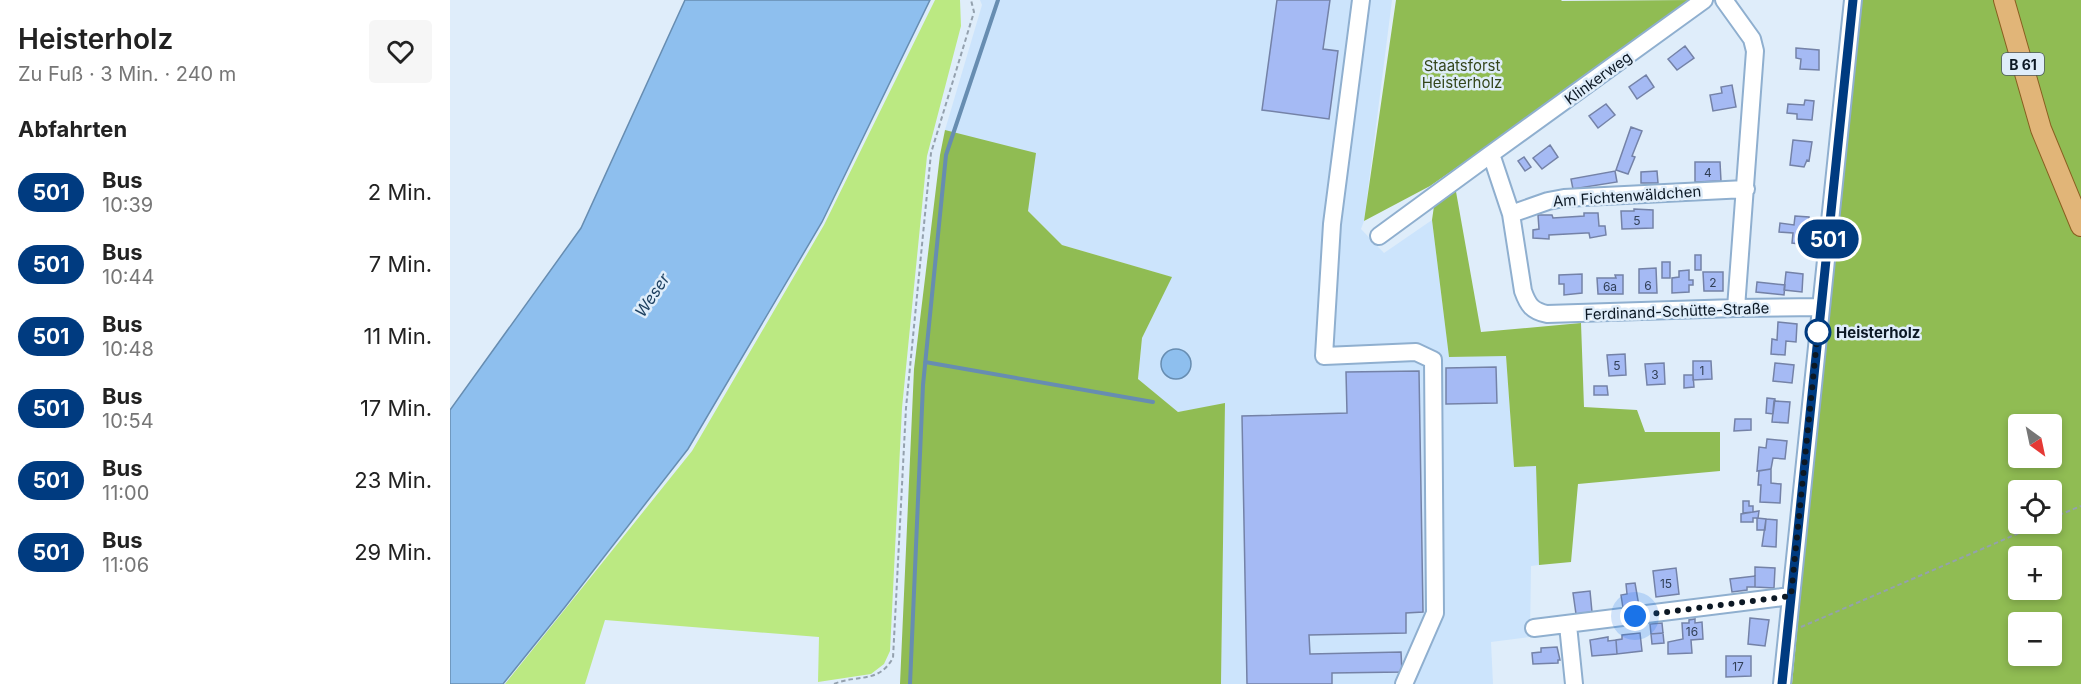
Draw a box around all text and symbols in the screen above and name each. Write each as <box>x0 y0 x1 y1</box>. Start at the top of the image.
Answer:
button: heart <box>369 20 432 83</box>
text: Heisterholz <box>18 22 173 56</box>
street label: Klinkerweg <box>1561 47 1635 109</box>
road number: B 61 <box>2002 53 2044 75</box>
park label: Staatsforst Heisterholz <box>1422 56 1502 92</box>
text: Zu Fuß · 3 Min. · 240 m <box>18 62 236 86</box>
text: Abfahrten <box>18 116 127 142</box>
house number: 4 <box>1704 165 1712 180</box>
text: Bus <box>102 167 143 193</box>
text: 2 Min. <box>368 179 432 205</box>
text: 501 <box>33 180 69 205</box>
street label: Am Fichtenwäldchen <box>1552 181 1702 211</box>
text: 10:39 <box>102 193 153 217</box>
house number: 5 <box>1633 213 1641 228</box>
line badge: 501 <box>1794 220 1862 258</box>
text: 501 <box>1810 227 1846 252</box>
text: Bus <box>102 239 143 265</box>
text: 7 Min. <box>369 251 432 277</box>
text: 501 <box>33 252 69 277</box>
text: 10:44 <box>102 265 154 289</box>
water label: Weser <box>630 269 674 320</box>
house number: 2 <box>1709 275 1717 290</box>
house number: 6 <box>1644 278 1652 293</box>
house number: 6a <box>1603 279 1617 294</box>
street label: Ferdinand-Schütte-Straße <box>1584 298 1770 324</box>
text: Bus <box>102 311 143 337</box>
marker: Heisterholz <box>1805 319 1831 345</box>
text: 11 Min. <box>363 323 432 349</box>
place label: Heisterholz <box>1836 323 1920 342</box>
text: 501 <box>33 324 69 349</box>
text: 10:48 <box>102 337 154 361</box>
house number: 5 <box>1613 358 1621 373</box>
house number: 1 <box>1700 363 1704 378</box>
house number: 3 <box>1651 367 1659 382</box>
text: Bus <box>102 383 143 409</box>
text: 17 Min. <box>360 395 432 421</box>
text: 501 <box>33 396 69 421</box>
text: 10:54 <box>102 409 154 433</box>
north arrow <box>2008 414 2062 468</box>
map controls <box>2008 414 2062 666</box>
text: Bus <box>102 455 143 481</box>
text: 23 Min. <box>354 467 432 493</box>
text: 501 <box>33 468 69 493</box>
button: locate <box>2008 480 2062 534</box>
text: 11:00 <box>102 481 149 505</box>
text: Bus <box>102 527 143 553</box>
text: 29 Min. <box>354 539 432 565</box>
text: 501 <box>33 540 69 565</box>
button: + <box>2008 546 2062 600</box>
text: 11:06 <box>102 553 149 577</box>
house number: 15 <box>1660 576 1672 591</box>
your location <box>1620 601 1650 631</box>
button: − <box>2008 612 2062 666</box>
house number: 16 <box>1686 624 1698 639</box>
house number: 17 <box>1732 659 1744 674</box>

